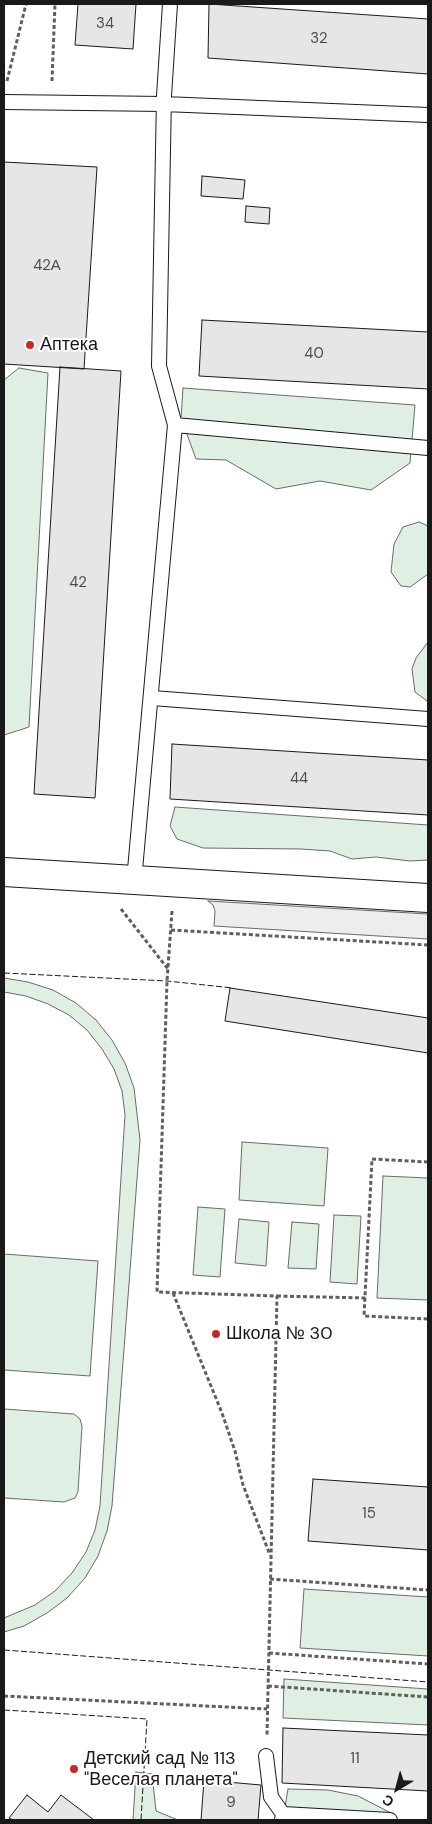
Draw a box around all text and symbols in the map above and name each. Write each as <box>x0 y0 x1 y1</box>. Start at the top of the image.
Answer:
house number: 34 <box>96 15 114 33</box>
house number: 32 <box>310 30 328 48</box>
house number: 42А <box>33 257 61 275</box>
place label: Аптека <box>40 334 98 356</box>
marker: Аптека <box>24 339 36 351</box>
house number: 40 <box>304 345 324 363</box>
house number: 42 <box>69 574 87 592</box>
house number: 44 <box>290 770 308 788</box>
place label: Школа № 30 <box>226 1323 333 1345</box>
marker: Школа № 30 <box>210 1328 222 1340</box>
house number: 15 <box>362 1505 376 1523</box>
place label: Детский сад № 113 "Веселая планета" <box>84 1748 238 1790</box>
house number: 11 <box>350 1750 360 1768</box>
marker: Детский сад № 113 "Веселая планета" <box>68 1763 80 1775</box>
north arrow <box>372 1764 422 1814</box>
text: С <box>379 1791 397 1811</box>
house number: 9 <box>226 1794 236 1812</box>

